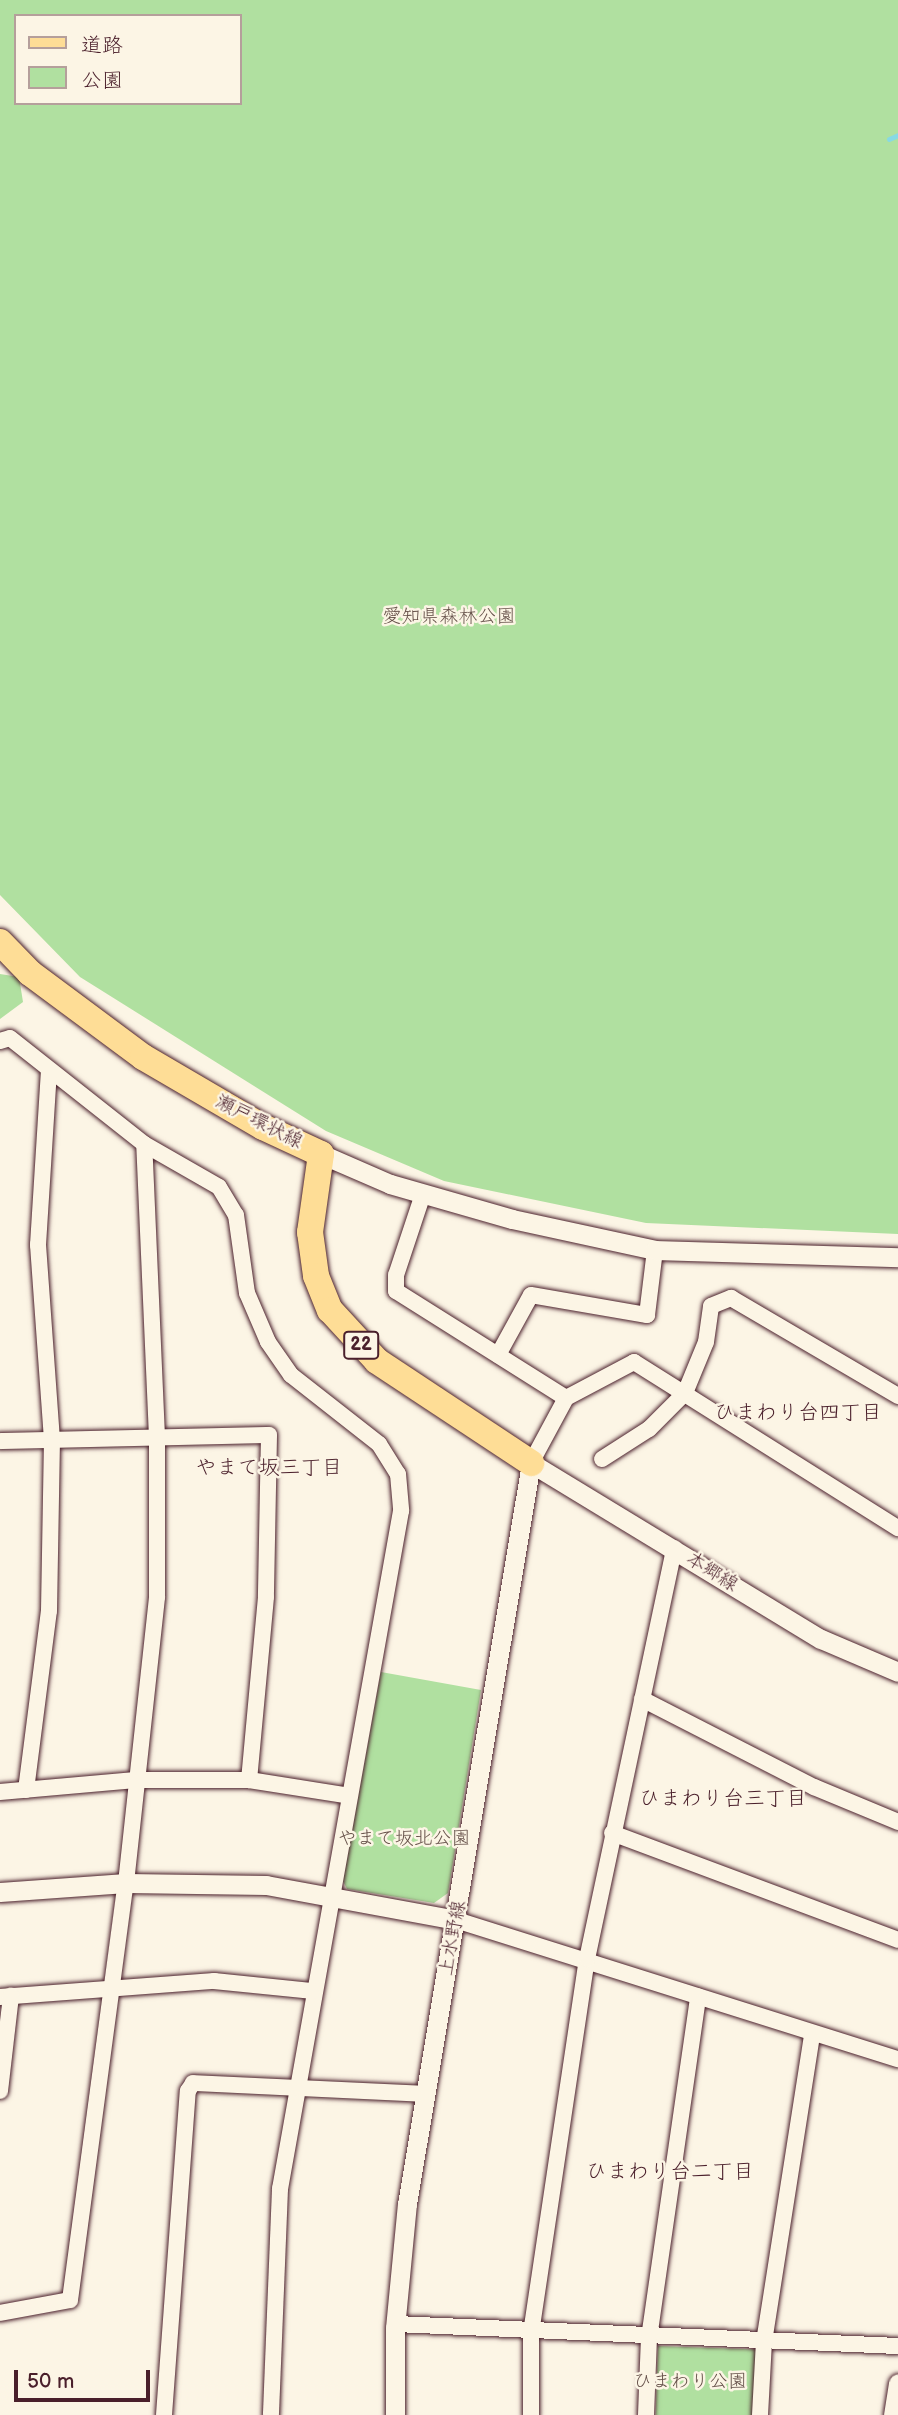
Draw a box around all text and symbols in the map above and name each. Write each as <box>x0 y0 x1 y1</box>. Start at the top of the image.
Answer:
legend <box>14 14 242 105</box>
text: 道路 <box>81 33 123 58</box>
text: 公園 <box>81 68 123 93</box>
park label: 愛知県森林公園 <box>383 606 515 628</box>
street label: 瀬戸環状線 <box>212 1090 306 1154</box>
road number: 22 <box>342 1330 380 1360</box>
district label: ひまわり台四丁目 <box>714 1400 882 1426</box>
district label: やまて坂三丁目 <box>196 1455 342 1481</box>
street label: 本郷線 <box>682 1547 742 1597</box>
district label: ひまわり台三丁目 <box>639 1786 807 1812</box>
park label: やまて坂北公園 <box>338 1828 470 1850</box>
street label: 上水野線 <box>435 1899 471 1977</box>
district label: ひまわり台二丁目 <box>586 2159 754 2185</box>
scale bar <box>18 2356 154 2400</box>
text: 50 m <box>27 2369 74 2394</box>
park label: ひまわり公園 <box>633 2371 747 2393</box>

